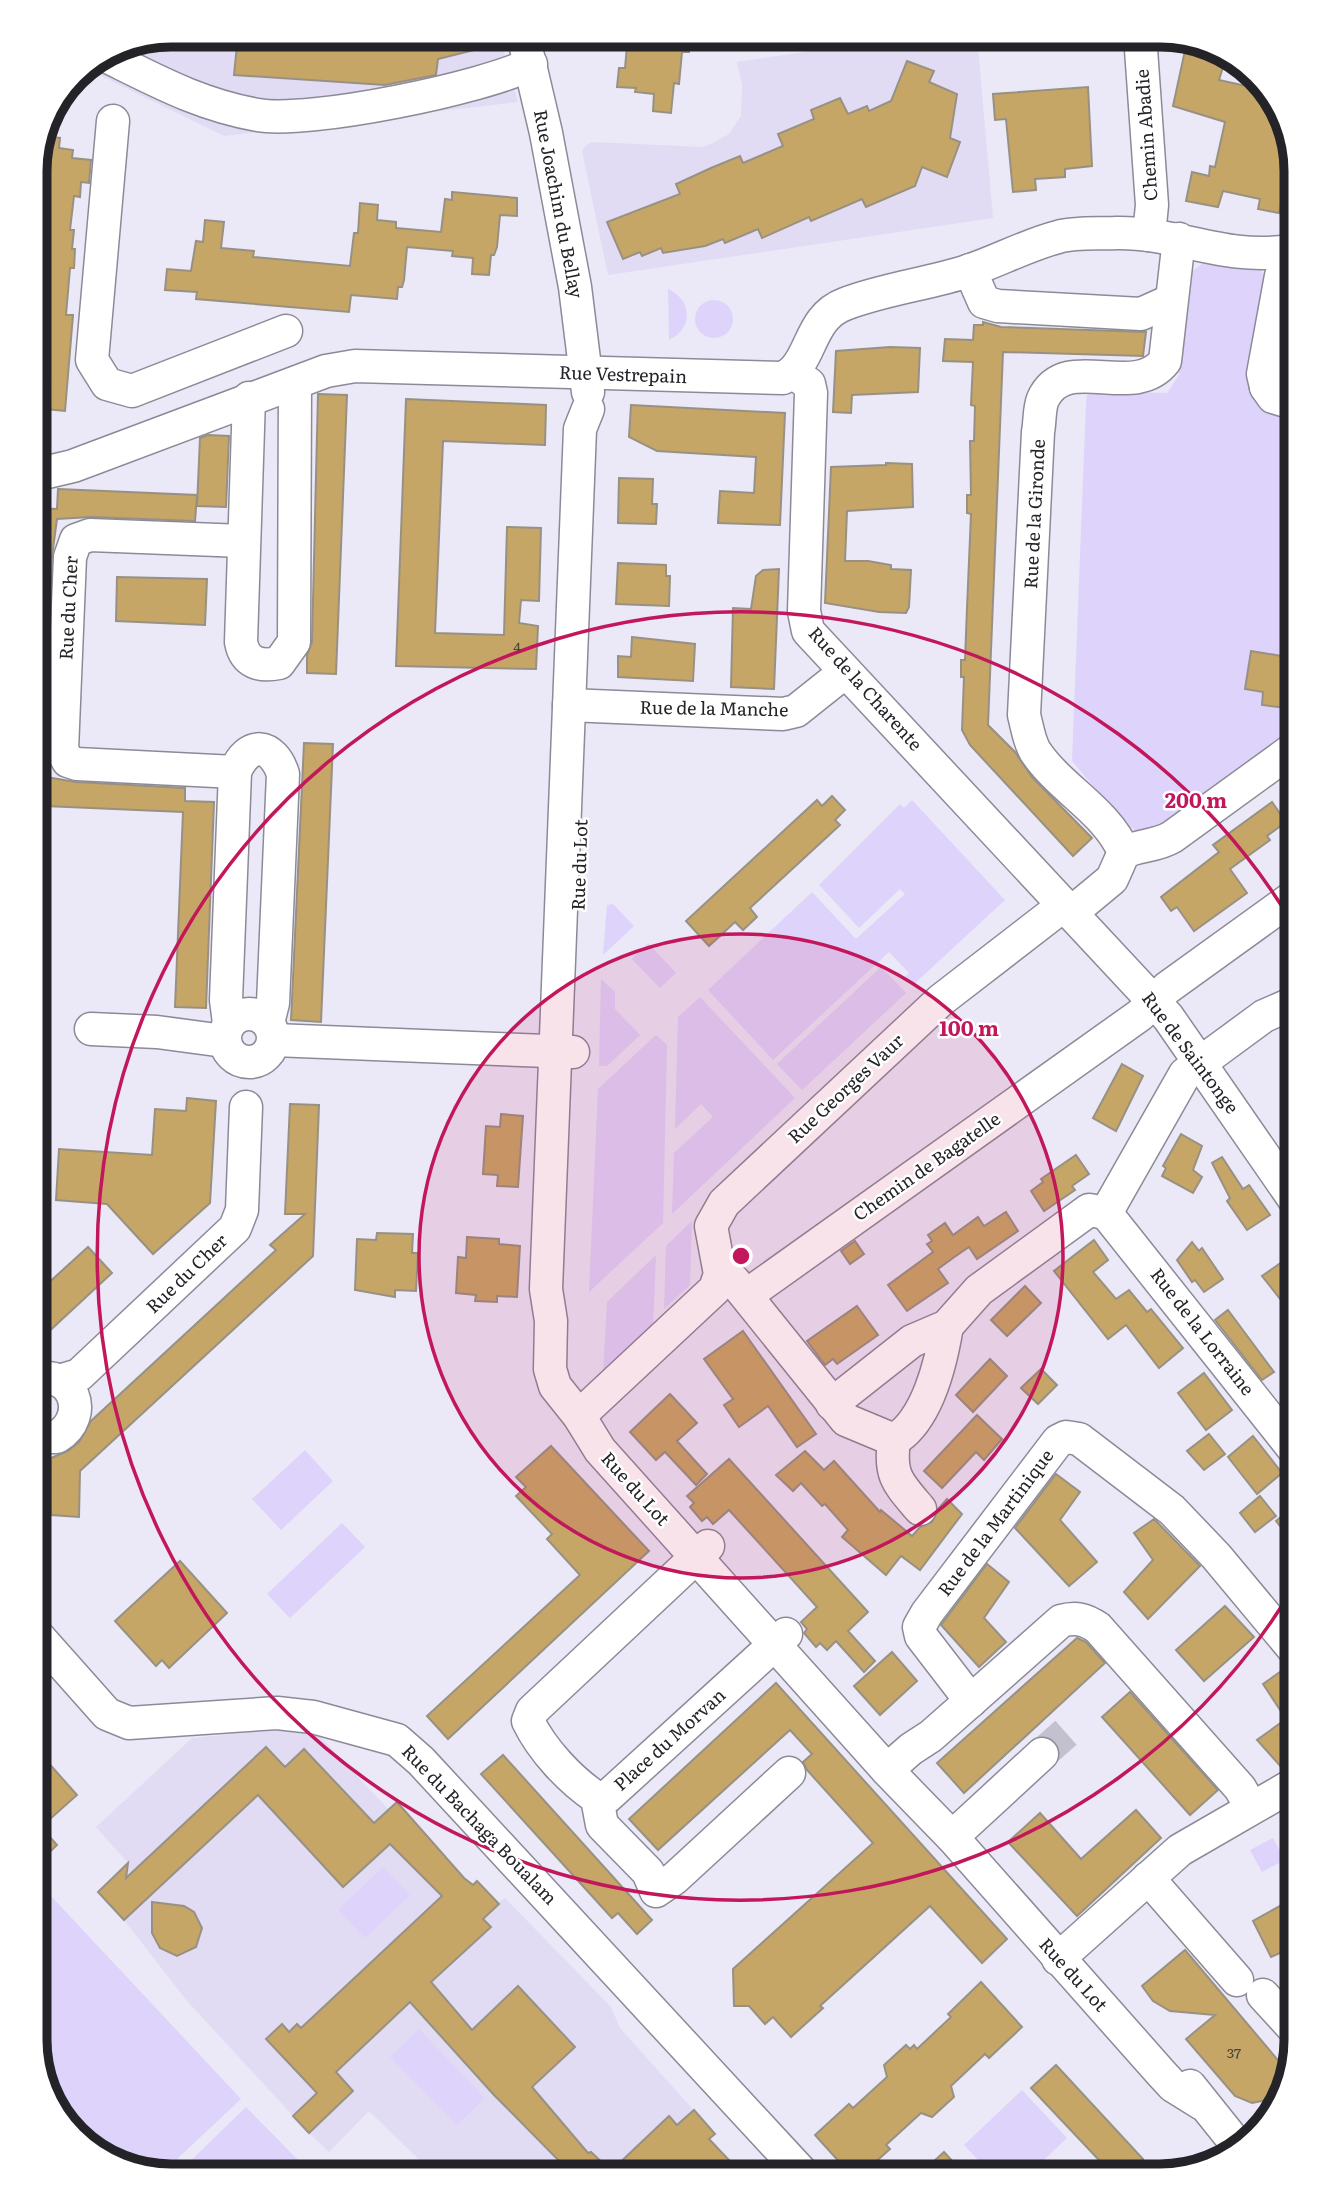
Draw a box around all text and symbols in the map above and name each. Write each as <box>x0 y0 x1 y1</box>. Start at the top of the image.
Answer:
street label: Chemin Abadie <box>1127 68 1164 202</box>
street label: Rue Joachim du Bellay <box>528 107 591 301</box>
street label: Rue Vestrepain <box>559 358 688 389</box>
street label: Rue de la Gironde <box>1016 438 1051 589</box>
street label: Rue du Cher <box>51 555 84 661</box>
street label: Rue de la Charente <box>803 620 929 756</box>
house number: 4 <box>513 636 521 656</box>
street label: Rue de la Manche <box>639 693 789 722</box>
text: 200 m <box>1165 783 1227 814</box>
street label: Rue du Lot <box>563 818 594 911</box>
street label: Rue de Saintonge <box>1136 985 1246 1119</box>
text: 100 m <box>939 1011 999 1042</box>
street label: Rue Georges Vaur <box>781 1027 909 1149</box>
street label: Chemin de Bagatelle <box>847 1105 1005 1227</box>
street label: Rue du Cher <box>139 1227 233 1319</box>
centre of rings <box>729 1244 753 1268</box>
street label: Rue de la Lorraine <box>1145 1262 1262 1401</box>
street label: Rue de la Martinique <box>930 1443 1059 1601</box>
street label: Rue du Lot <box>596 1445 677 1532</box>
street label: Place du Morvan <box>607 1681 731 1797</box>
street label: Rue du Bachaga Boualam <box>396 1738 564 1910</box>
street label: Rue du Lot <box>1034 1931 1115 2018</box>
house number: 37 <box>1227 2042 1241 2062</box>

